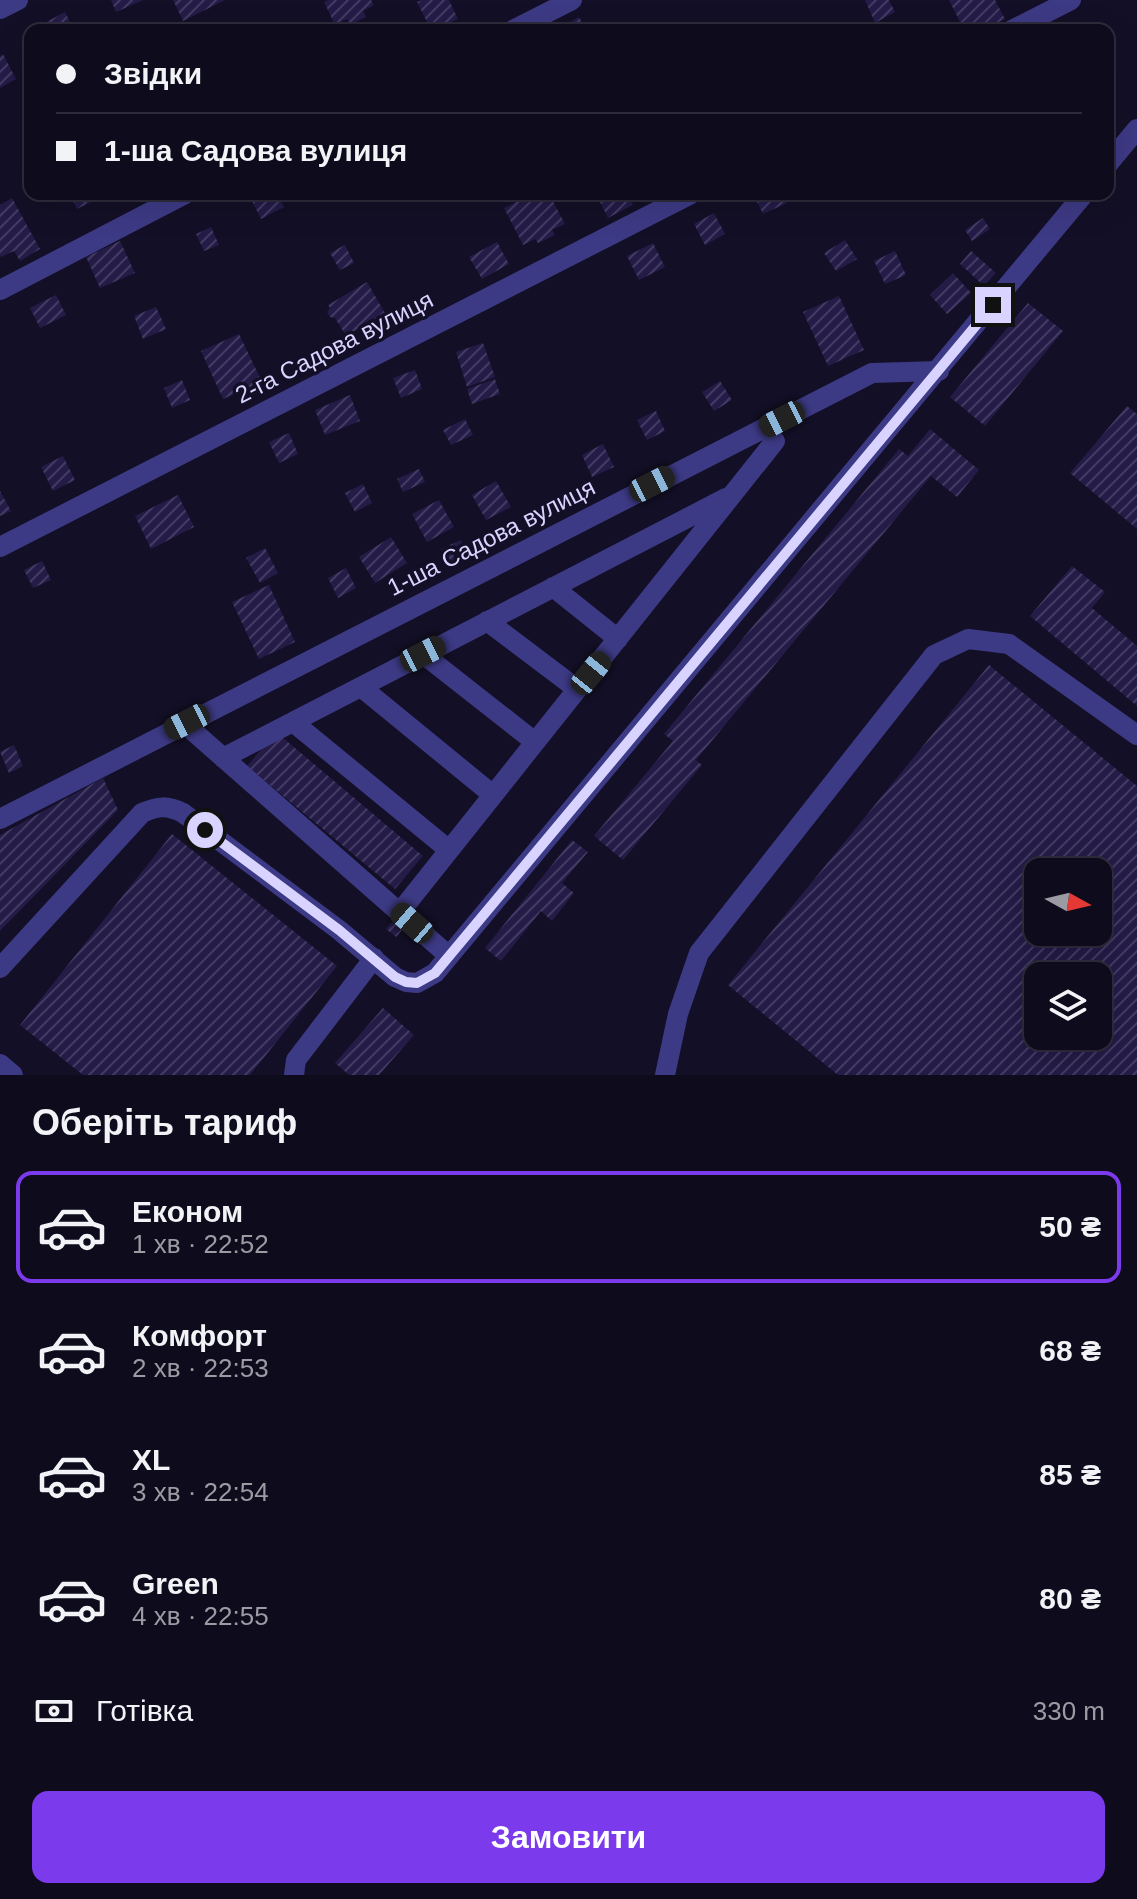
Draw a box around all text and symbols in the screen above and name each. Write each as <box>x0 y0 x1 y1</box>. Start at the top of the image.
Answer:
text: Звідки <box>104 57 202 90</box>
text: 1-ша Садова вулиця <box>104 134 407 167</box>
street label: 2-га Садова вулиця <box>231 285 437 409</box>
route end <box>975 287 1011 323</box>
car <box>755 397 809 441</box>
car <box>625 462 679 506</box>
street label: 1-ша Садова вулиця <box>383 473 599 601</box>
car <box>396 632 450 676</box>
car <box>567 647 615 699</box>
car <box>160 700 214 744</box>
route start <box>187 812 223 848</box>
north arrow <box>1024 858 1112 946</box>
map controls <box>1024 858 1112 1050</box>
car <box>386 898 438 948</box>
button: layers <box>1024 962 1112 1050</box>
text: Оберіть тариф <box>32 1102 297 1143</box>
icon: car <box>36 1191 108 1263</box>
text: Економ <box>132 1195 243 1228</box>
text: 50 ₴ <box>1039 1210 1101 1243</box>
text: 1 хв · 22:52 <box>132 1229 269 1259</box>
icon: car <box>36 1315 108 1387</box>
text: Комфорт <box>132 1319 267 1352</box>
text: 68 ₴ <box>1039 1334 1101 1367</box>
text: 2 хв · 22:53 <box>132 1353 269 1383</box>
icon: car <box>36 1439 108 1511</box>
text: XL <box>132 1443 170 1476</box>
text: 85 ₴ <box>1039 1458 1101 1491</box>
text: 3 хв · 22:54 <box>132 1477 269 1507</box>
icon: car <box>36 1563 108 1635</box>
text: Green <box>132 1567 219 1600</box>
text: 80 ₴ <box>1039 1582 1101 1615</box>
text: 4 хв · 22:55 <box>132 1601 269 1631</box>
icon: cash <box>32 1689 76 1733</box>
text: Готівка <box>96 1694 193 1727</box>
text: 330 m <box>1033 1696 1105 1726</box>
button: Замовити <box>32 1791 1105 1883</box>

